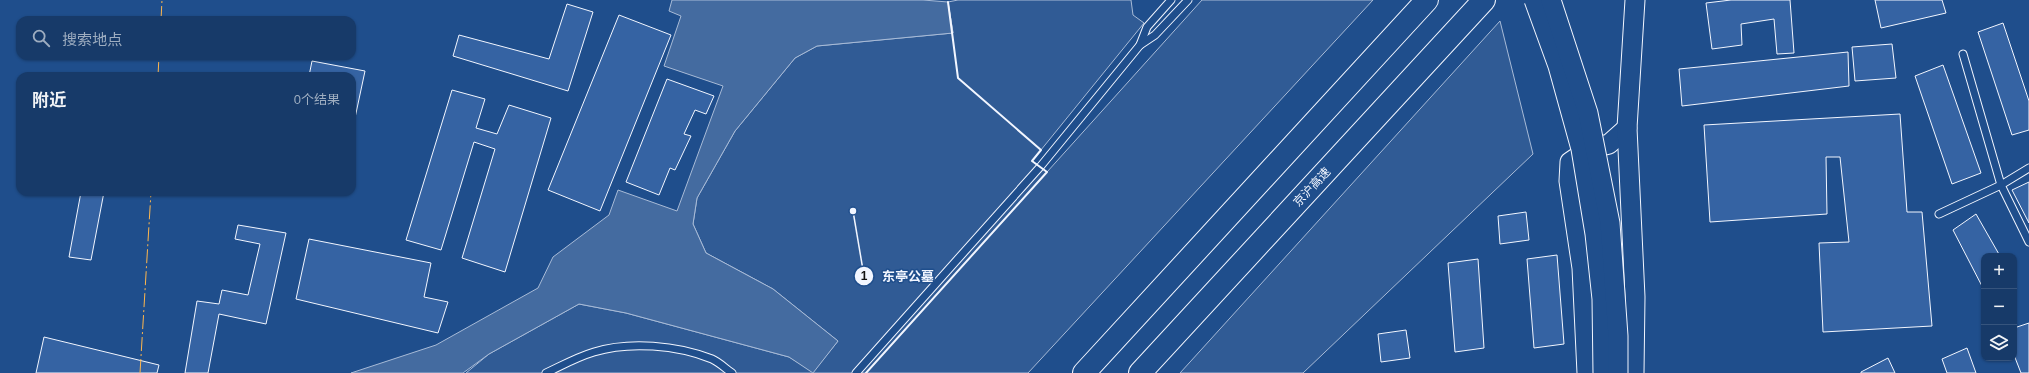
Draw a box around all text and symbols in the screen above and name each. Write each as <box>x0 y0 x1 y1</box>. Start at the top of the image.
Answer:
search box <box>16 16 356 60</box>
icon: search <box>30 27 52 49</box>
text: 搜索地点 <box>62 31 122 48</box>
text: 附近 <box>32 91 66 110</box>
text: 0个结果 <box>294 92 340 107</box>
street label: 京沪高速 <box>1291 165 1333 209</box>
map controls <box>1981 253 2017 361</box>
button: + <box>1981 253 2017 289</box>
callout: 东亭公墓 <box>854 264 942 289</box>
text: 1 <box>861 269 868 283</box>
text: 东亭公墓 <box>882 269 934 284</box>
button: − <box>1981 289 2017 325</box>
button: layers <box>1981 325 2017 361</box>

